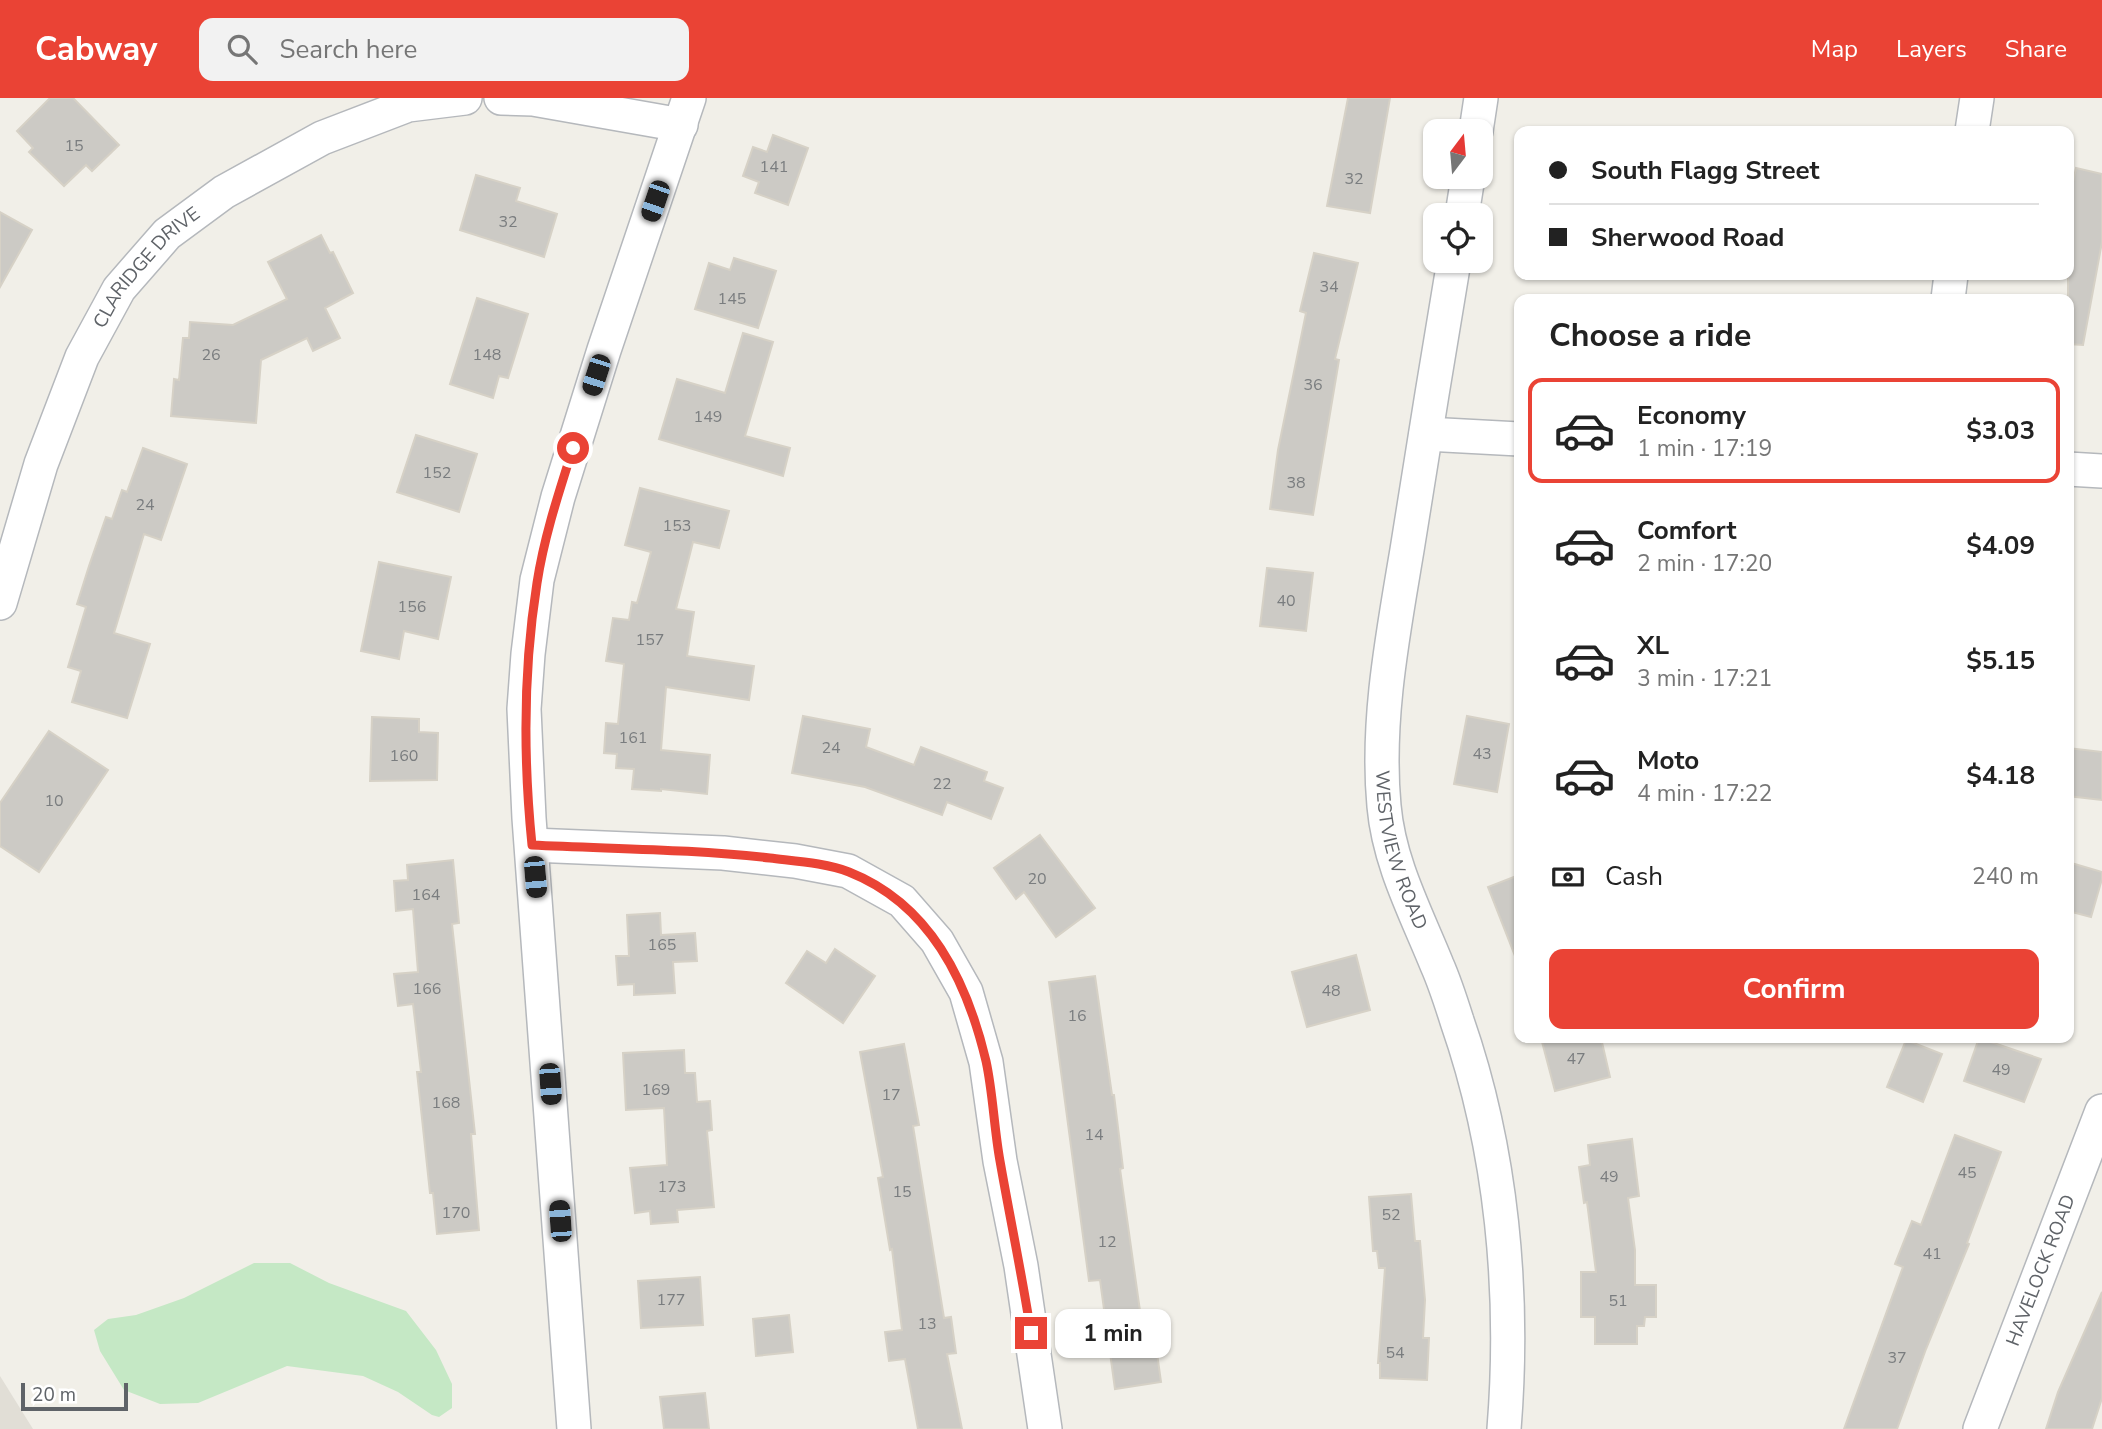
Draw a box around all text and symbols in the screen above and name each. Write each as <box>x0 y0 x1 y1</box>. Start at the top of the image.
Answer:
search box <box>199 18 689 81</box>
text: Cabway <box>35 27 157 72</box>
icon: search <box>223 30 261 68</box>
text: Search here <box>279 32 417 67</box>
text: Map <box>1811 33 1858 65</box>
text: Layers <box>1896 33 1967 65</box>
text: Share <box>2005 33 2067 65</box>
north arrow <box>1423 119 1493 189</box>
map controls <box>1423 119 1493 273</box>
house number: 15 <box>64 135 84 157</box>
text: South Flagg Street <box>1591 153 1820 188</box>
house number: 141 <box>760 156 788 178</box>
house number: 32 <box>1344 168 1364 190</box>
car <box>639 178 672 224</box>
street label: CLARIDGE DRIVE <box>87 201 205 333</box>
button: locate <box>1423 203 1493 273</box>
house number: 32 <box>498 211 518 233</box>
text: Sherwood Road <box>1591 220 1784 255</box>
house number: 34 <box>1319 276 1339 298</box>
house number: 145 <box>718 288 746 310</box>
text: Choose a ride <box>1549 314 1751 357</box>
house number: 26 <box>201 344 221 366</box>
house number: 148 <box>473 344 501 366</box>
car <box>580 352 613 398</box>
house number: 36 <box>1303 374 1323 396</box>
text: Economy <box>1637 398 1746 433</box>
icon: car <box>1553 399 1616 462</box>
house number: 149 <box>694 406 722 428</box>
text: $3.03 <box>1966 413 2035 448</box>
route start <box>557 432 589 464</box>
text: 1 min · 17:19 <box>1637 433 1772 464</box>
house number: 152 <box>423 462 451 484</box>
house number: 38 <box>1286 472 1306 494</box>
house number: 24 <box>135 494 155 516</box>
text: Comfort <box>1637 513 1737 548</box>
icon: car <box>1553 514 1616 577</box>
house number: 153 <box>663 515 691 537</box>
text: $4.09 <box>1966 528 2035 563</box>
text: 2 min · 17:20 <box>1637 548 1772 579</box>
house number: 40 <box>1276 590 1296 612</box>
house number: 156 <box>398 596 426 618</box>
text: XL <box>1637 628 1669 663</box>
house number: 157 <box>636 629 664 651</box>
icon: car <box>1553 629 1616 692</box>
text: $5.15 <box>1966 643 2035 678</box>
text: 3 min · 17:21 <box>1637 663 1772 694</box>
house number: 161 <box>619 727 647 749</box>
house number: 24 <box>821 737 841 759</box>
house number: 43 <box>1472 743 1492 765</box>
text: Moto <box>1637 743 1699 778</box>
icon: car <box>1553 744 1616 807</box>
house number: 160 <box>390 745 418 767</box>
text: $4.18 <box>1966 758 2035 793</box>
street label: WESTVIEW ROAD <box>1369 770 1433 934</box>
house number: 22 <box>932 773 952 795</box>
text: 4 min · 17:22 <box>1637 778 1772 809</box>
house number: 10 <box>44 790 64 812</box>
car <box>523 855 548 899</box>
icon: cash <box>1549 858 1587 896</box>
text: Cash <box>1605 859 1663 894</box>
text: 240 m <box>1972 861 2039 892</box>
house number: 20 <box>1027 868 1047 890</box>
house number: 164 <box>412 884 441 906</box>
house number: 165 <box>648 934 676 956</box>
button: Confirm <box>1549 949 2039 1029</box>
house number: 166 <box>413 978 441 1000</box>
house number: 48 <box>1321 980 1341 1002</box>
house number: 16 <box>1067 1005 1087 1027</box>
house number: 47 <box>1566 1048 1586 1070</box>
house number: 49 <box>1991 1059 2011 1081</box>
car <box>539 1062 562 1106</box>
house number: 169 <box>642 1079 670 1101</box>
house number: 17 <box>881 1084 901 1106</box>
house number: 168 <box>432 1092 460 1114</box>
house number: 14 <box>1084 1124 1104 1146</box>
house number: 45 <box>1957 1162 1977 1184</box>
house number: 49 <box>1599 1166 1619 1188</box>
house number: 173 <box>658 1176 686 1198</box>
house number: 15 <box>892 1181 912 1203</box>
street label: HAVELOCK ROAD <box>2000 1191 2082 1350</box>
car <box>549 1199 572 1243</box>
house number: 170 <box>442 1202 470 1224</box>
house number: 52 <box>1381 1204 1401 1226</box>
house number: 12 <box>1097 1231 1117 1253</box>
house number: 41 <box>1922 1243 1942 1265</box>
house number: 177 <box>657 1289 685 1311</box>
house number: 51 <box>1608 1290 1628 1312</box>
callout: 1 min <box>1056 1308 1171 1358</box>
house number: 13 <box>917 1313 937 1335</box>
route end <box>1015 1317 1047 1349</box>
text: 1 min <box>1083 1318 1143 1349</box>
house number: 54 <box>1385 1342 1405 1364</box>
house number: 37 <box>1887 1347 1907 1369</box>
scale bar <box>21 1380 128 1412</box>
text: 20 m <box>32 1382 76 1408</box>

